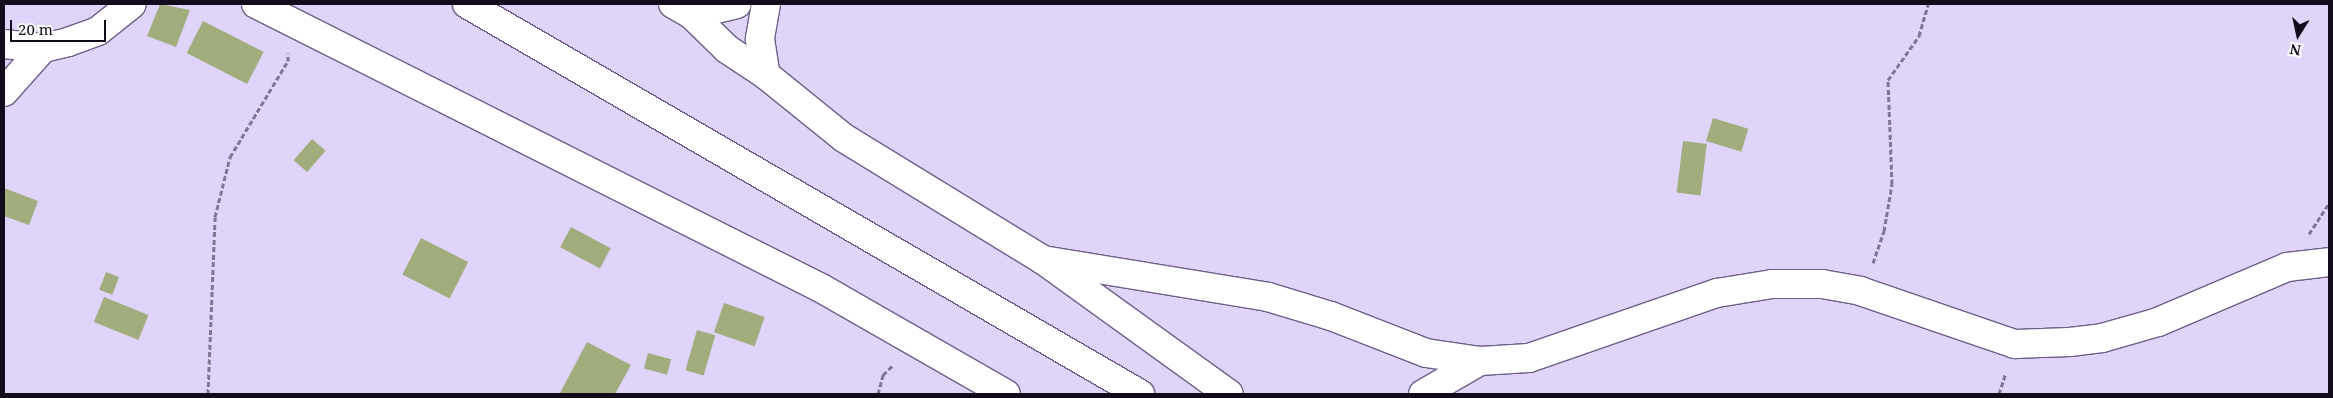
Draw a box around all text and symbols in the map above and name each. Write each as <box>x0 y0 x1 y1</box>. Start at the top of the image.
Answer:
scale bar <box>12 10 109 42</box>
north arrow <box>2273 10 2323 60</box>
text: 20 m <box>18 19 53 39</box>
text: N <box>2288 40 2302 61</box>

